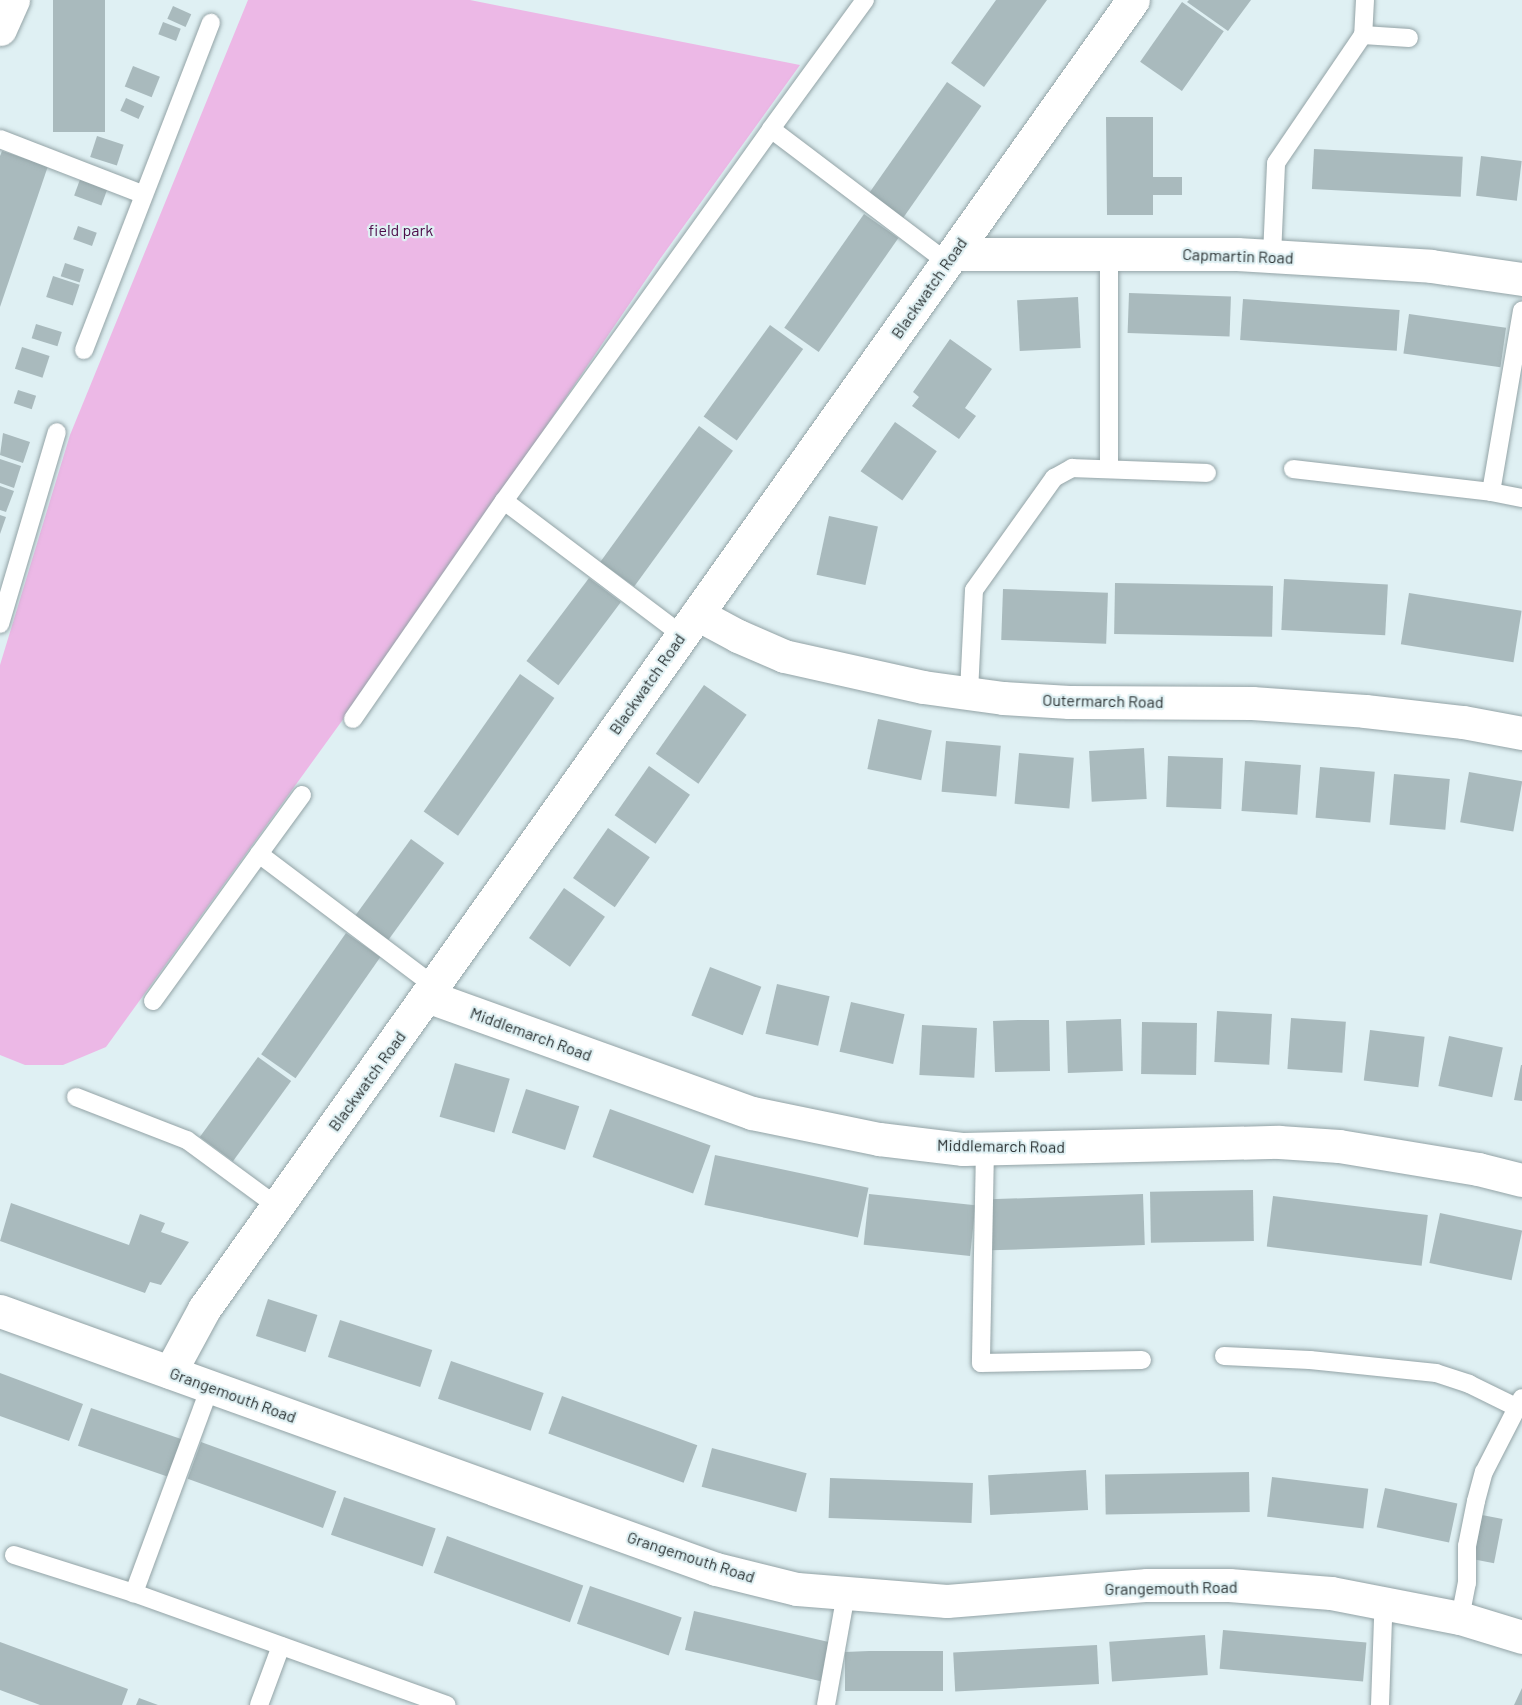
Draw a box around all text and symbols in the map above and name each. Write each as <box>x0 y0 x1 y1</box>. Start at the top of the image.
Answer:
park label: field park <box>369 220 433 240</box>
street label: Blackwatch Road <box>887 234 971 342</box>
street label: Capmartin Road <box>1182 244 1294 268</box>
street label: Blackwatch Road <box>605 630 689 738</box>
street label: Outermarch Road <box>1042 690 1164 712</box>
street label: Middlemarch Road <box>468 1003 594 1065</box>
street label: Blackwatch Road <box>324 1027 410 1135</box>
street label: Middlemarch Road <box>937 1135 1065 1157</box>
street label: Grangemouth Road <box>167 1363 299 1427</box>
street label: Grangemouth Road <box>625 1527 757 1587</box>
street label: Grangemouth Road <box>1104 1577 1238 1599</box>

